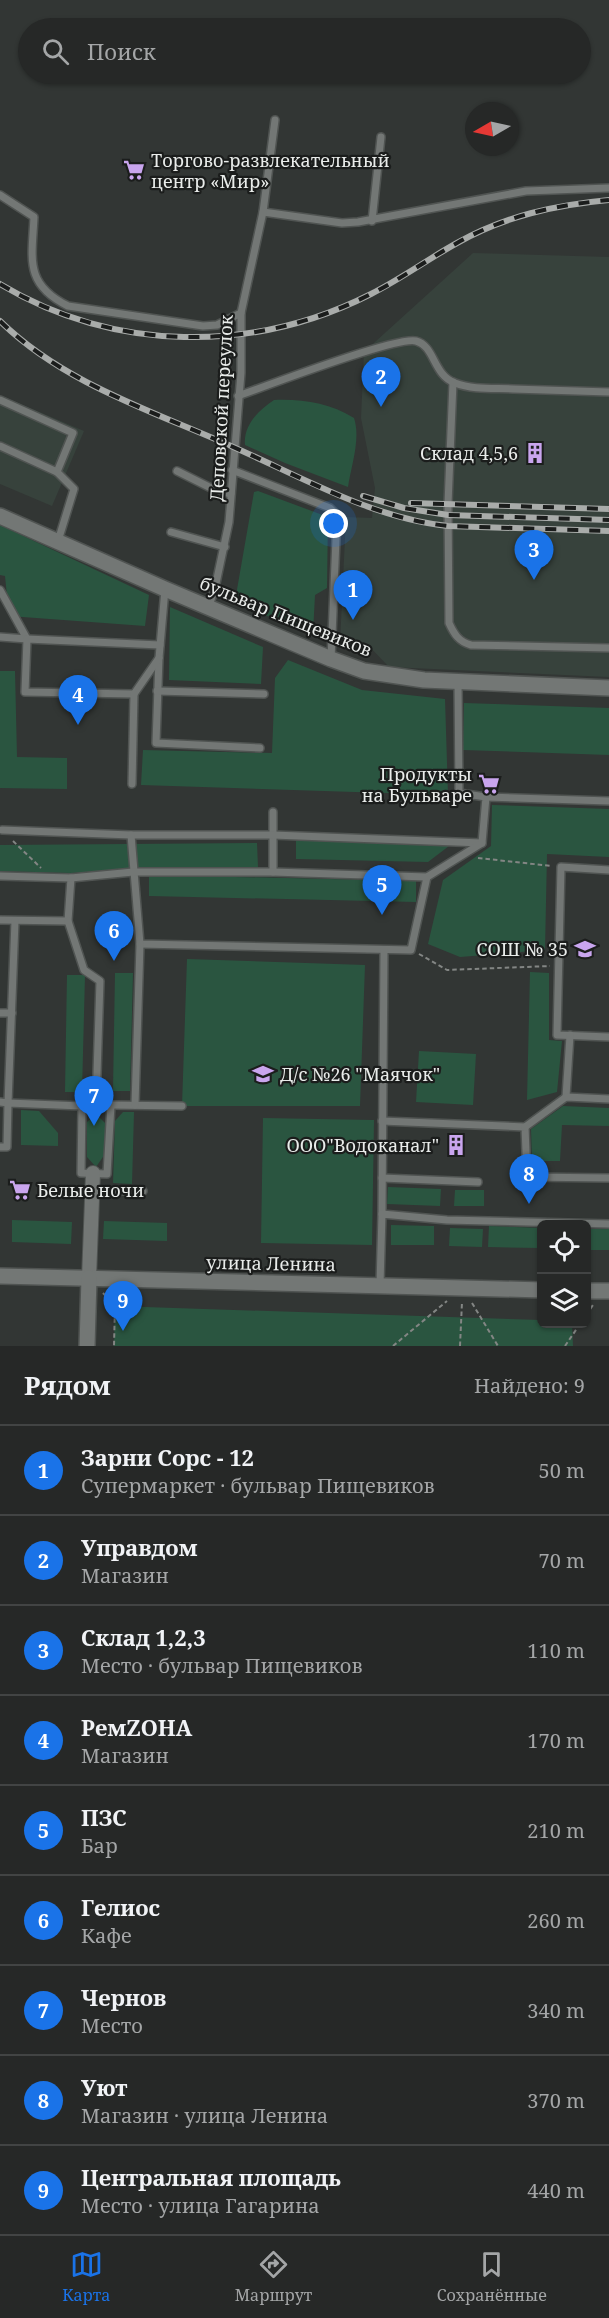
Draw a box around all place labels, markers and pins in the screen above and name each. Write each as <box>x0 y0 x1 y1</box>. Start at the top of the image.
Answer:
place label: Торгово-развлекательный центр «Мир» <box>151 148 390 193</box>
supermarket icon: Торгово-развлекательный центр «Мир» <box>122 158 146 182</box>
pin: 2 <box>362 358 400 407</box>
place label: Склад 4,5,6 <box>420 441 518 465</box>
building icon: Склад 4,5,6 <box>523 441 547 465</box>
pin: 3 <box>514 530 554 580</box>
pin: 1 <box>334 570 372 620</box>
pin: 4 <box>58 676 98 725</box>
place label: Продукты на Бульваре <box>361 762 472 807</box>
supermarket icon: Продукты на Бульваре <box>477 772 501 796</box>
pin: 5 <box>362 866 401 915</box>
pin: 6 <box>94 912 134 961</box>
place label: СОШ № 35 <box>476 937 568 961</box>
school or university icon: СОШ № 35 <box>573 937 597 961</box>
school or university icon: Д/с №26 "Маячок" <box>251 1062 275 1086</box>
place label: Д/с №26 "Маячок" <box>280 1062 440 1086</box>
pin: 7 <box>74 1076 113 1126</box>
place label: ООО"Водоканал" <box>286 1133 439 1157</box>
building icon: ООО"Водоканал" <box>444 1133 468 1157</box>
pin: 8 <box>510 1154 548 1204</box>
supermarket icon: Белые ночи <box>8 1178 32 1202</box>
place label: Белые ночи <box>37 1178 144 1202</box>
pin: 9 <box>104 1282 142 1331</box>

